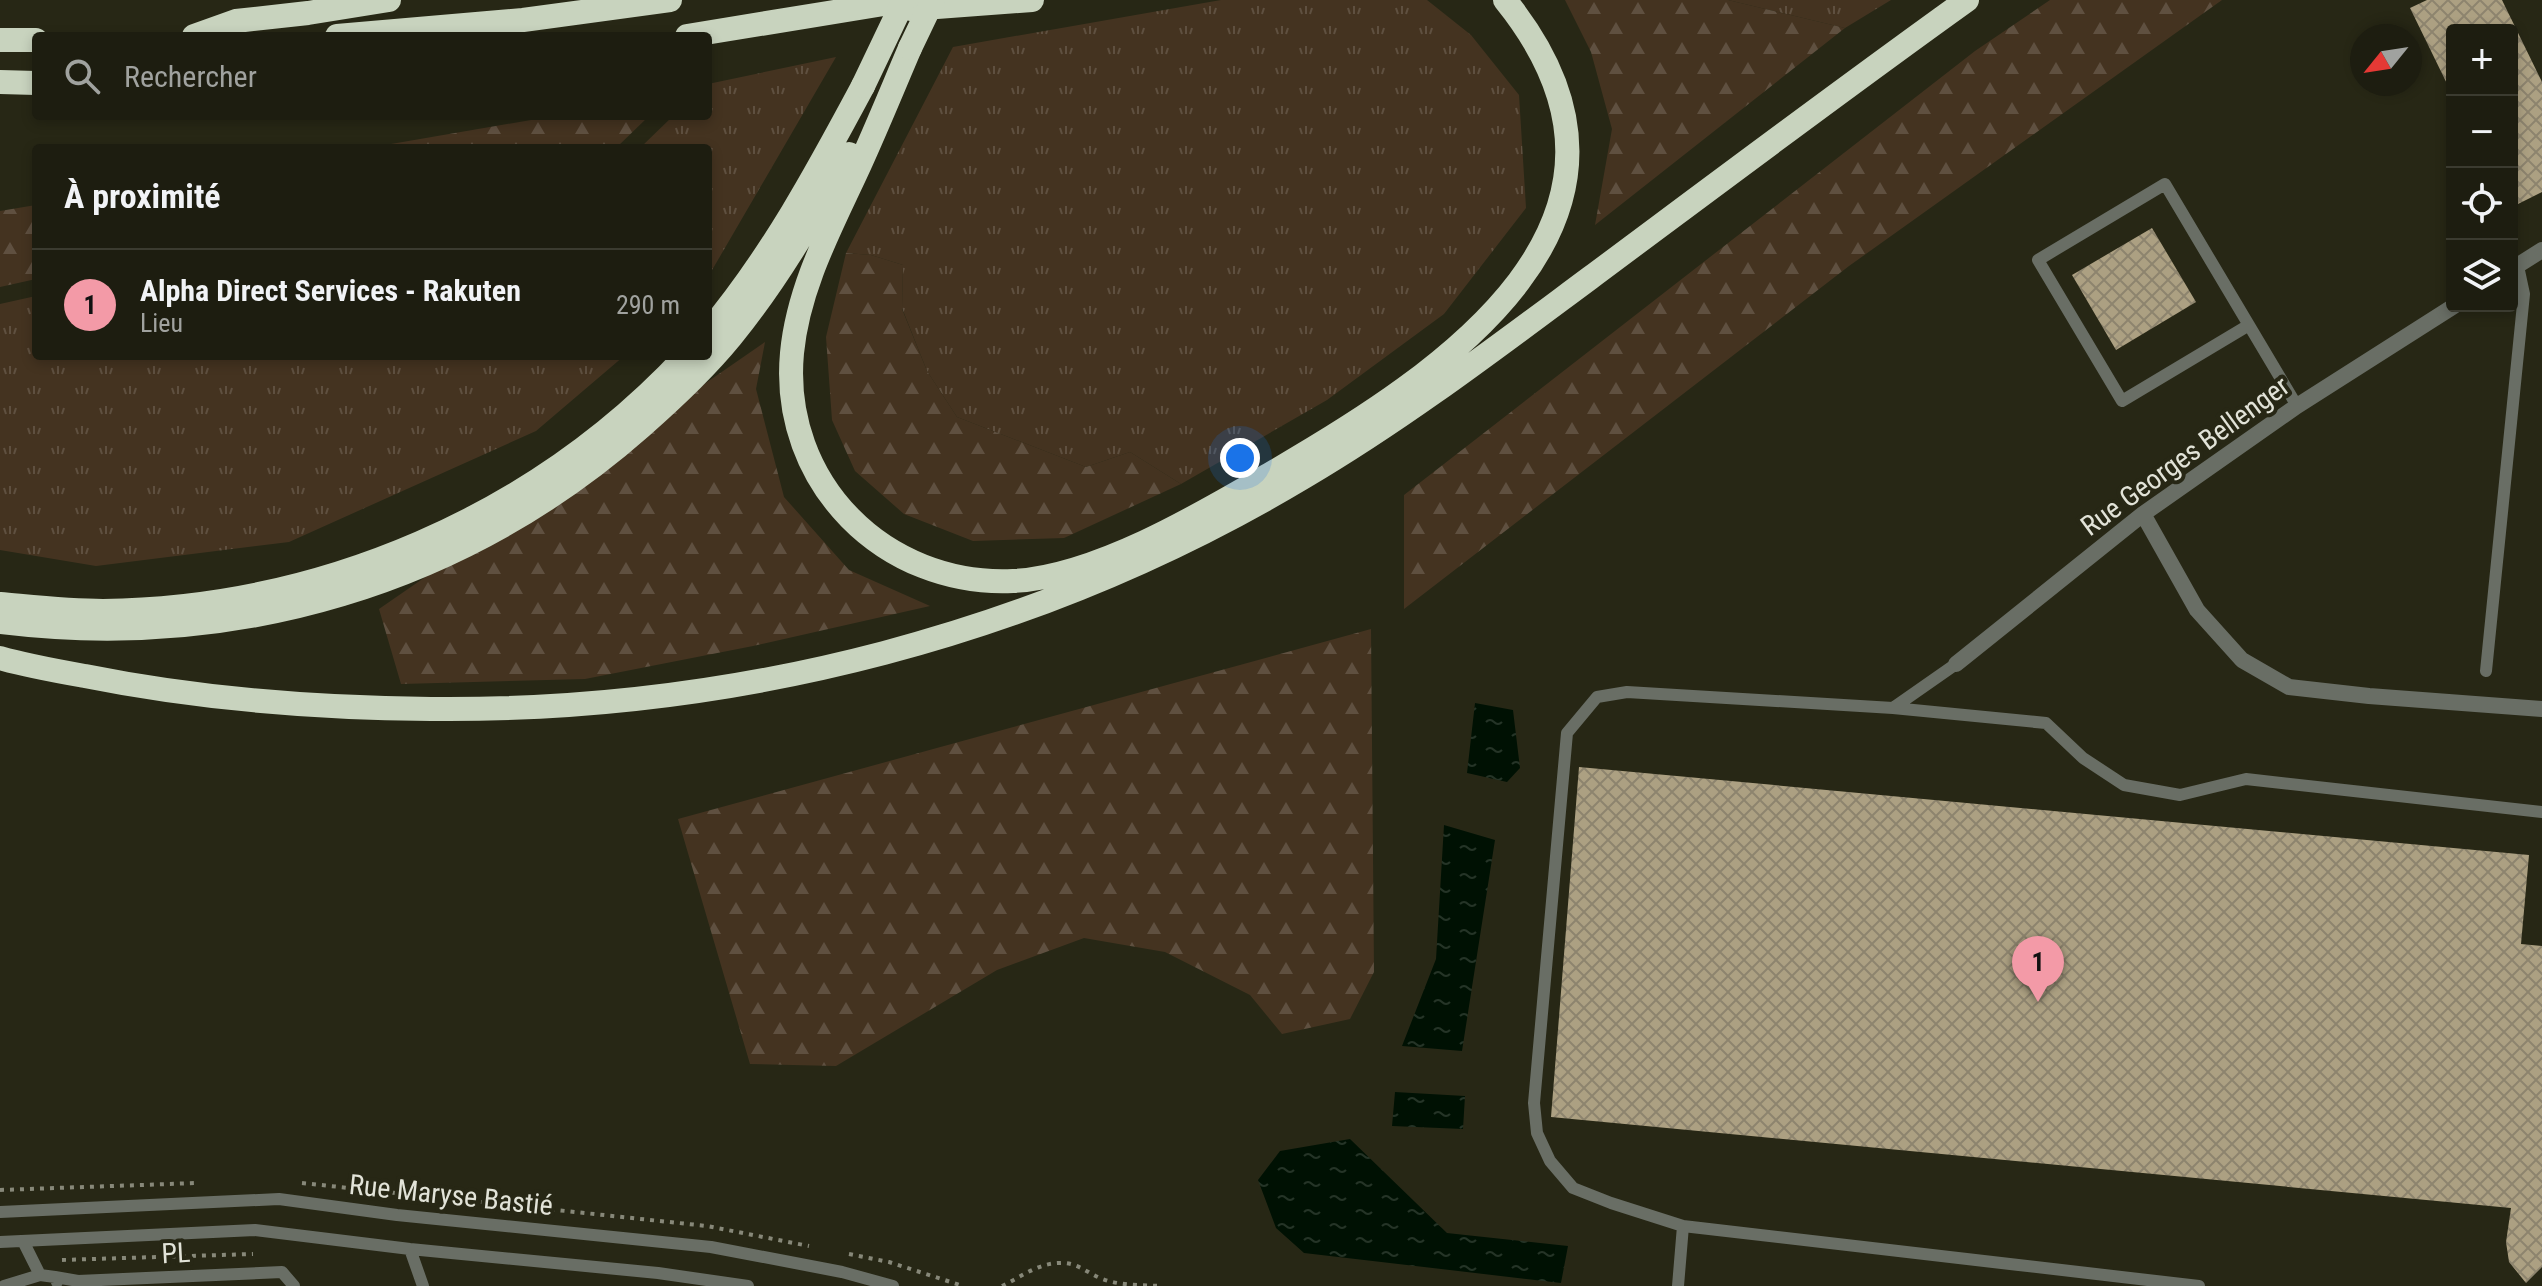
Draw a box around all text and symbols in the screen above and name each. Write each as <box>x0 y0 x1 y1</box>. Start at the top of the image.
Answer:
north arrow <box>2350 24 2422 96</box>
map controls <box>2446 24 2518 312</box>
button: + <box>2446 24 2518 96</box>
search box <box>32 32 712 120</box>
icon: search <box>60 54 104 98</box>
text: Rechercher <box>124 59 257 94</box>
button: − <box>2446 96 2518 168</box>
button: locate <box>2446 168 2518 240</box>
text: À proximité <box>64 176 221 216</box>
button: layers <box>2446 240 2518 312</box>
text: Alpha Direct Services - Rakuten <box>140 273 521 308</box>
text: 1 <box>83 290 97 320</box>
text: 290 m <box>616 290 680 320</box>
text: Lieu <box>140 308 183 338</box>
street label: Rue Georges Bellenger <box>2074 369 2296 543</box>
your location <box>1220 438 1260 478</box>
pin: 1 <box>2012 936 2064 1002</box>
street label: Rue Maryse Bastié <box>348 1168 554 1222</box>
street label: PL <box>161 1236 191 1270</box>

